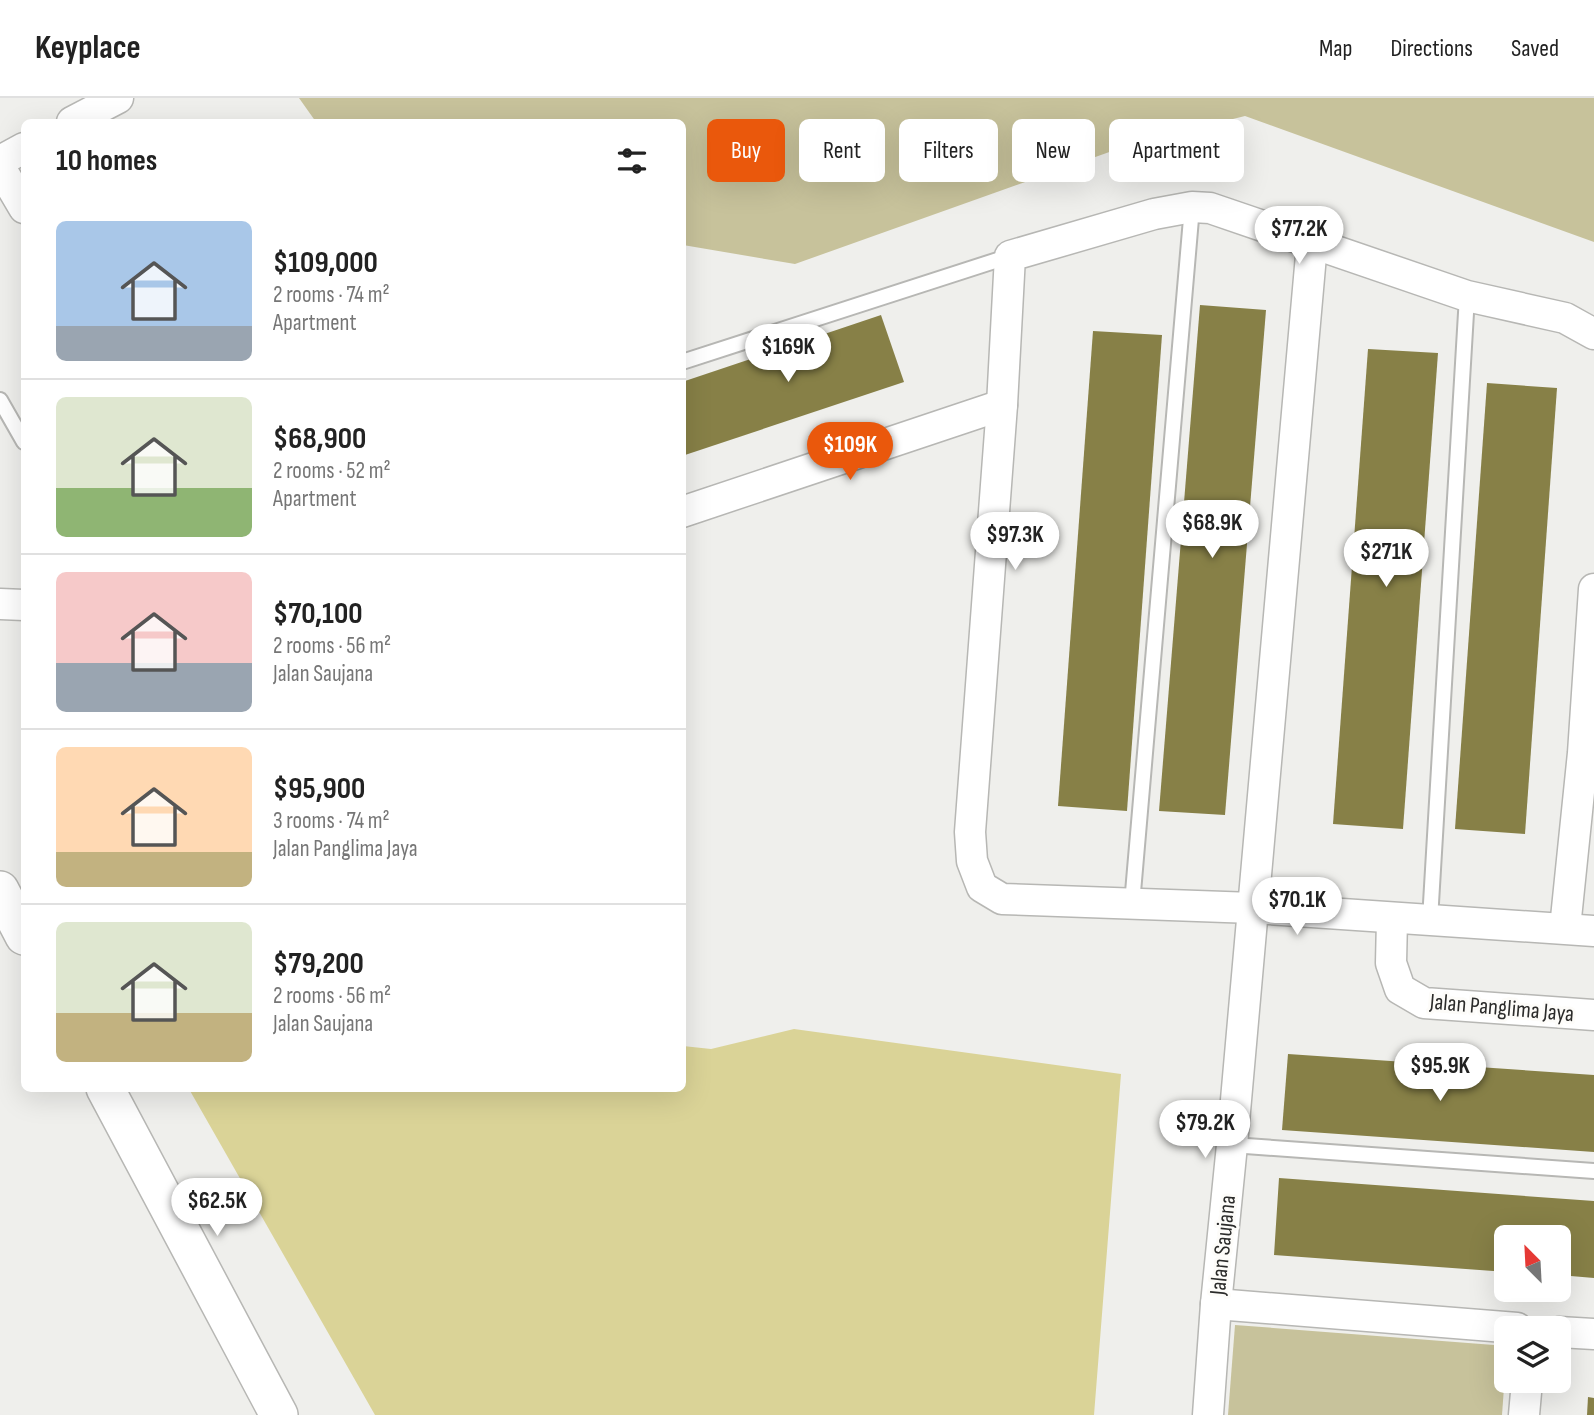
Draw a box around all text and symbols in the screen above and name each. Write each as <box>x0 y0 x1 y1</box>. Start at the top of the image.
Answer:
text: Keyplace <box>35 28 141 68</box>
text: Map <box>1319 34 1352 63</box>
text: Directions <box>1390 34 1473 63</box>
text: Saved <box>1511 34 1559 63</box>
chip: Buy <box>707 119 785 182</box>
chip: Rent <box>799 119 885 182</box>
chip: Filters <box>899 119 998 182</box>
chip: New <box>1012 119 1095 182</box>
chip: Apartment <box>1109 119 1244 182</box>
icon: filters <box>613 142 651 180</box>
text: 10 homes <box>56 143 157 179</box>
pin: $77.2K <box>1242 206 1356 266</box>
text: $77.2K <box>1271 215 1327 243</box>
text: $109,000 <box>273 245 378 281</box>
icon: home <box>112 249 196 333</box>
text: 2 rooms · 74 m² <box>273 281 390 309</box>
text: Apartment <box>273 309 357 337</box>
pin: $169K <box>739 324 837 384</box>
text: $169K <box>761 333 815 361</box>
text: $68,900 <box>273 421 366 457</box>
pin: $109K <box>801 422 899 482</box>
icon: home <box>112 425 196 509</box>
text: $109K <box>823 431 877 459</box>
text: 2 rooms · 52 m² <box>273 457 391 485</box>
text: Apartment <box>273 485 357 513</box>
pin: $68.9K <box>1155 500 1269 560</box>
text: $68.9K <box>1182 509 1242 537</box>
pin: $97.3K <box>958 512 1072 572</box>
text: $97.3K <box>986 521 1044 549</box>
pin: $271K <box>1337 530 1435 589</box>
text: $271K <box>1360 538 1412 566</box>
text: $70,100 <box>273 596 362 632</box>
icon: home <box>112 600 196 684</box>
text: 2 rooms · 56 m² <box>273 632 391 660</box>
text: Jalan Saujana <box>273 660 373 688</box>
text: $95,900 <box>273 771 365 807</box>
icon: home <box>112 775 196 859</box>
text: 3 rooms · 74 m² <box>273 807 390 835</box>
text: Jalan Panglima Jaya <box>273 835 418 863</box>
pin: $70.1K <box>1240 878 1354 937</box>
text: $70.1K <box>1268 886 1326 914</box>
text: $79,200 <box>273 946 364 982</box>
icon: home <box>112 950 196 1034</box>
text: 2 rooms · 56 m² <box>273 982 391 1010</box>
street label: Jalan Panglima Jaya <box>1428 988 1575 1028</box>
text: Jalan Saujana <box>273 1010 373 1038</box>
pin: $95.9K <box>1383 1044 1497 1103</box>
text: $95.9K <box>1410 1052 1470 1080</box>
pin: $79.2K <box>1148 1100 1262 1160</box>
text: $79.2K <box>1175 1109 1235 1137</box>
pin: $62.5K <box>160 1178 274 1238</box>
text: $62.5K <box>187 1187 247 1215</box>
street label: Jalan Saujana <box>1204 1194 1242 1297</box>
north arrow <box>1494 1225 1572 1302</box>
map controls <box>1494 1225 1571 1393</box>
button: layers <box>1494 1316 1571 1393</box>

